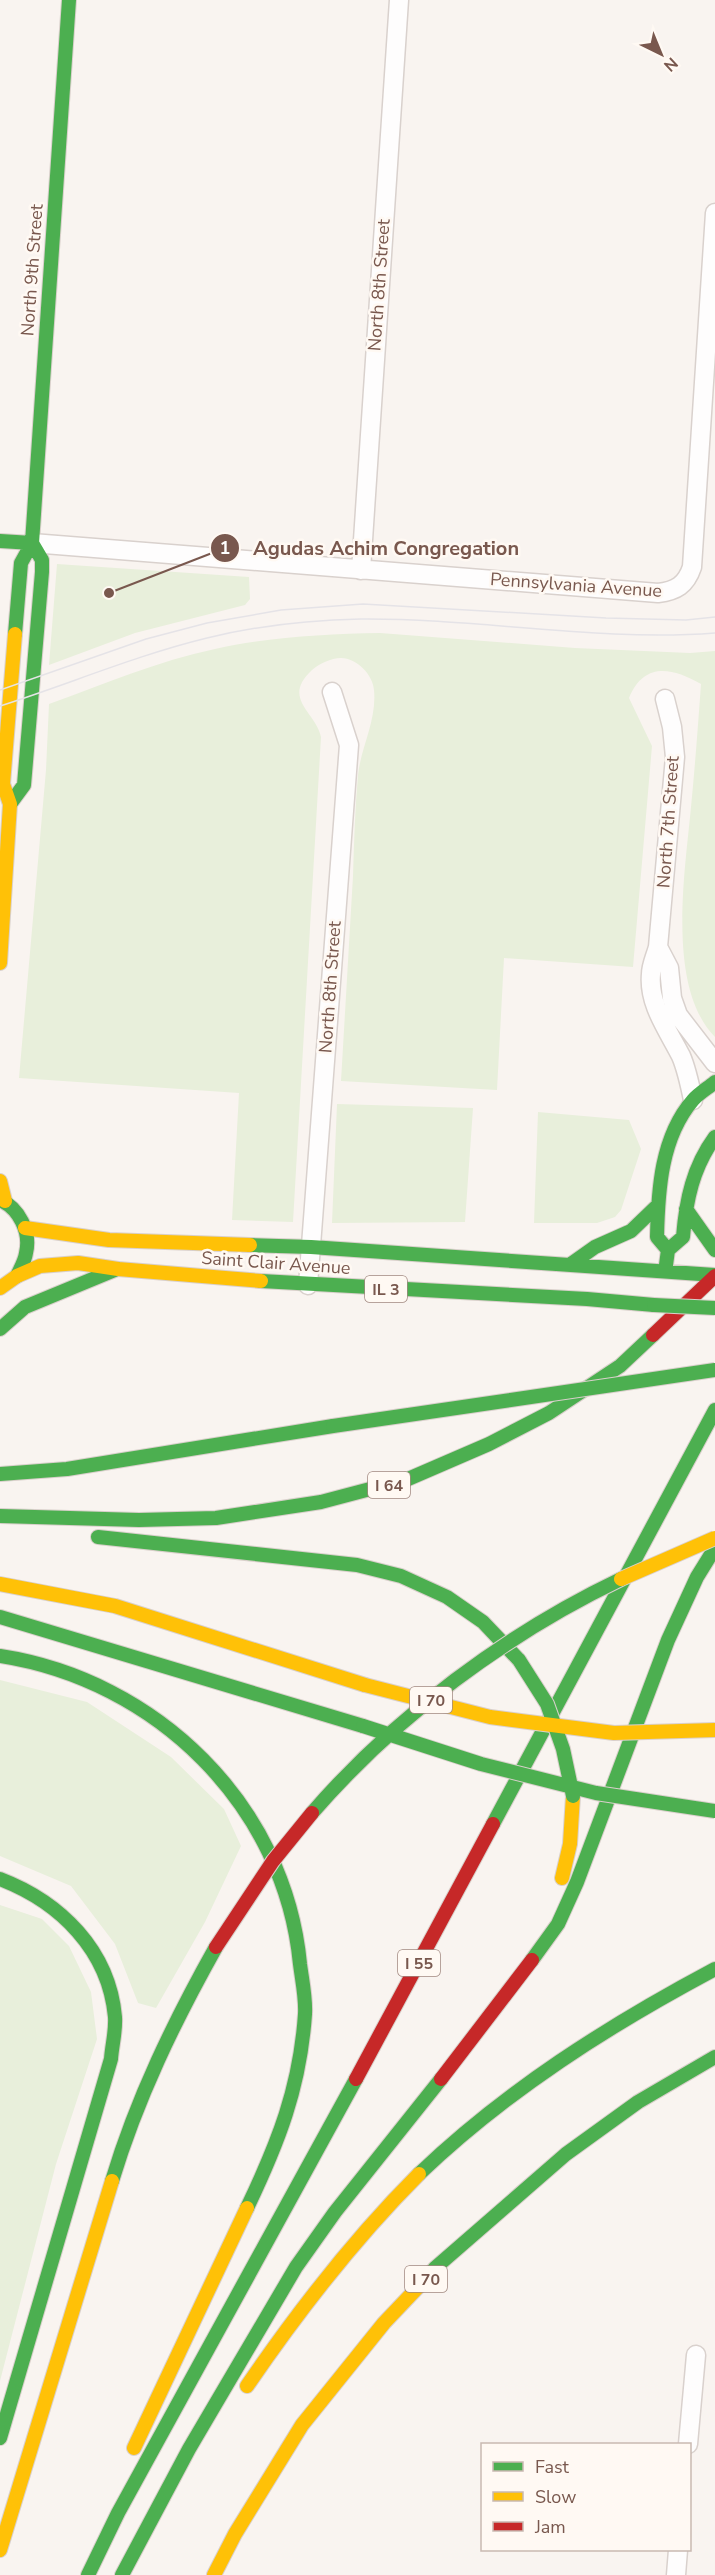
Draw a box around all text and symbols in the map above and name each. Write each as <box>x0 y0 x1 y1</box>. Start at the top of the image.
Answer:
north arrow <box>631 24 691 84</box>
text: N <box>659 52 682 76</box>
street label: North 9th Street <box>15 202 49 337</box>
street label: North 8th Street <box>362 217 396 352</box>
callout: Agudas Achim Congregation <box>210 529 531 567</box>
text: Agudas Achim Congregation <box>253 535 519 562</box>
text: 1 <box>220 536 230 560</box>
street label: Pennsylvania Avenue <box>489 567 663 603</box>
street label: North 7th Street <box>651 754 685 889</box>
street label: North 8th Street <box>313 919 347 1054</box>
street label: Saint Clair Avenue <box>201 1246 351 1280</box>
road number: IL 3 <box>365 1276 407 1302</box>
road number: I 64 <box>368 1472 410 1498</box>
road number: I 70 <box>410 1687 452 1713</box>
road number: I 55 <box>398 1950 440 1976</box>
road number: I 70 <box>405 2266 447 2292</box>
legend <box>481 2443 691 2551</box>
text: Fast <box>535 2455 570 2479</box>
text: Slow <box>535 2485 576 2509</box>
text: Jam <box>534 2515 566 2539</box>

